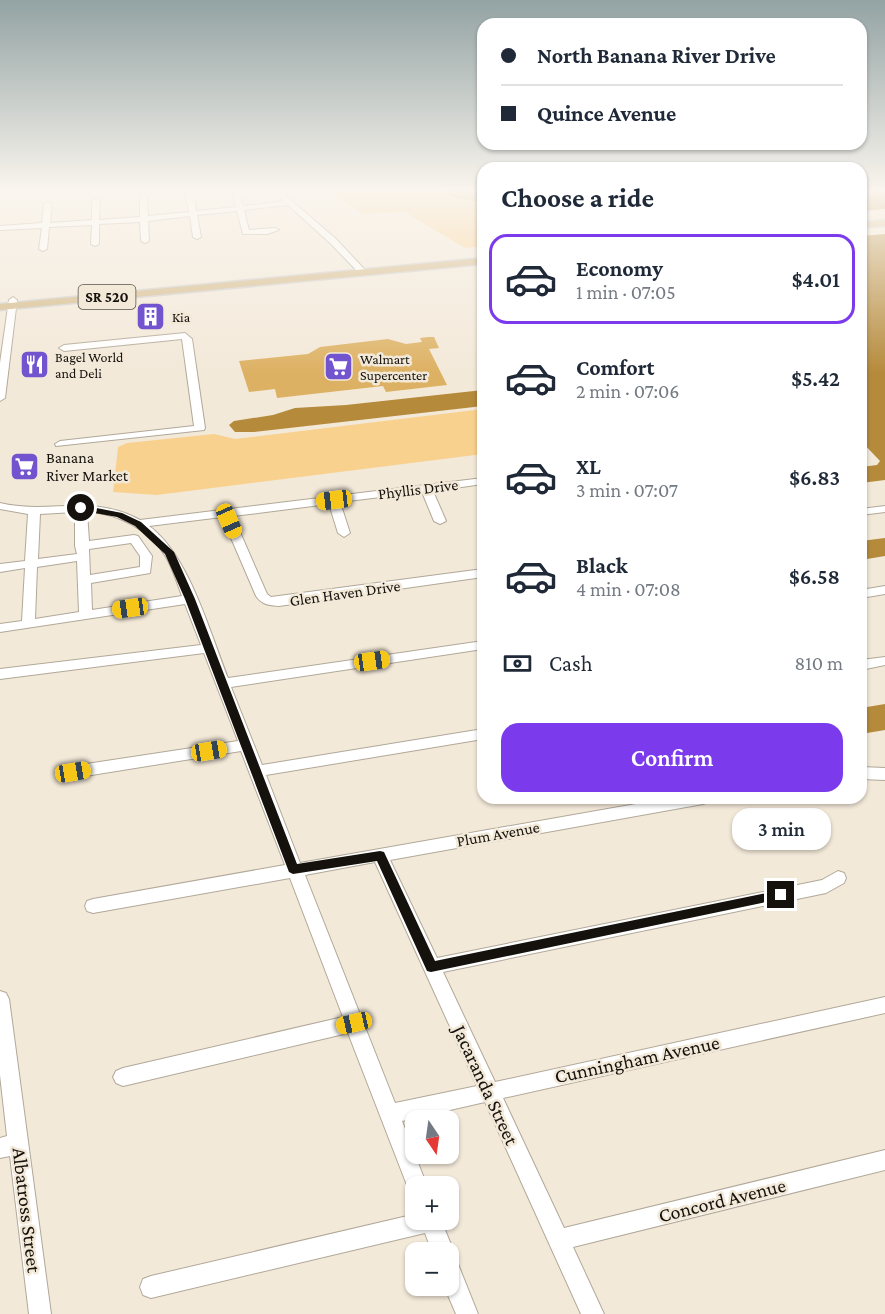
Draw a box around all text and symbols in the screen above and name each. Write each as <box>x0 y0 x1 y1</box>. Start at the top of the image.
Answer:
text: North Banana River Drive <box>537 43 776 68</box>
text: Quince Avenue <box>537 101 676 126</box>
text: Choose a ride <box>501 183 654 213</box>
icon: car <box>504 252 558 306</box>
text: Economy <box>576 256 663 281</box>
text: $4.01 <box>792 267 840 292</box>
text: 1 min · 07:05 <box>576 281 676 303</box>
road number: SR 520 <box>78 285 136 309</box>
building icon: Kia <box>135 301 167 333</box>
place label: Kia <box>172 309 191 325</box>
restaurant icon: Bagel World and Deli <box>18 349 50 381</box>
place label: Bagel World and Deli <box>55 349 124 381</box>
supermarket icon: Walmart Supercenter <box>323 351 355 383</box>
place label: Walmart Supercenter <box>360 351 427 383</box>
icon: car <box>504 351 558 405</box>
text: Comfort <box>576 355 654 380</box>
text: $5.42 <box>791 366 840 391</box>
text: 2 min · 07:06 <box>576 380 679 402</box>
place label: Banana River Market <box>46 449 129 484</box>
supermarket icon: Banana River Market <box>9 450 41 482</box>
icon: car <box>504 450 558 504</box>
text: XL <box>576 454 601 479</box>
text: $6.83 <box>789 465 840 490</box>
street label: Phyllis Drive <box>377 476 459 503</box>
text: 3 min · 07:07 <box>576 479 678 501</box>
car <box>315 489 353 511</box>
route start <box>67 494 94 521</box>
car <box>213 501 245 541</box>
icon: car <box>504 549 558 603</box>
text: Black <box>576 553 628 578</box>
text: $6.58 <box>789 564 840 589</box>
street label: Glen Haven Drive <box>289 577 401 609</box>
text: 4 min · 07:08 <box>576 578 681 600</box>
car <box>111 597 149 619</box>
icon: cash <box>501 647 534 680</box>
car <box>353 650 391 672</box>
text: Cash <box>549 651 593 676</box>
text: 810 m <box>794 652 843 674</box>
button: Confirm <box>501 723 843 792</box>
car <box>190 739 228 763</box>
car <box>54 760 92 784</box>
callout: 3 min <box>732 808 830 850</box>
street label: Plum Avenue <box>455 818 541 850</box>
text: 3 min <box>758 818 805 840</box>
route end <box>767 881 794 908</box>
car <box>334 1010 374 1036</box>
street label: Jacaranda Street <box>447 1020 524 1149</box>
street label: Cunningham Avenue <box>552 1031 722 1088</box>
north arrow <box>405 1110 459 1164</box>
map controls <box>405 1110 459 1296</box>
street label: Albatross Street <box>8 1146 46 1274</box>
street label: Concord Avenue <box>656 1174 788 1226</box>
button: + <box>405 1176 459 1230</box>
button: − <box>405 1242 459 1296</box>

